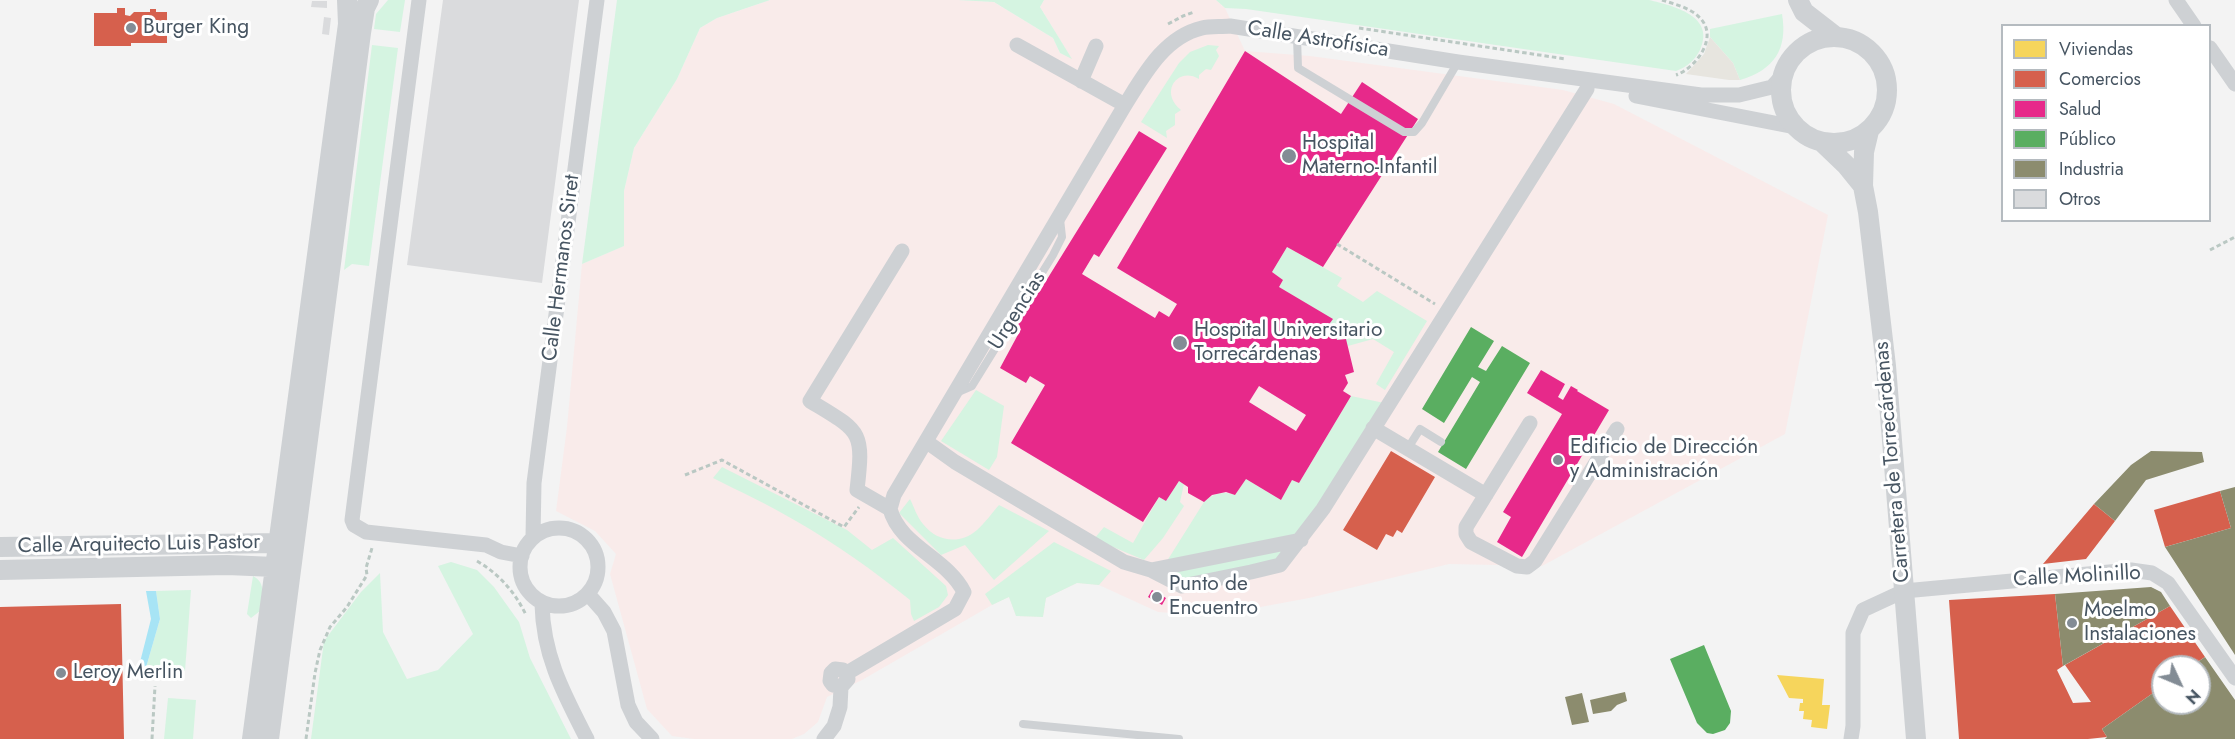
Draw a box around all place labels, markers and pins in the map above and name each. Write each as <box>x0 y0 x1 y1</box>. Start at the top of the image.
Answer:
place label: Burger King <box>143 15 249 41</box>
marker: Burger King <box>124 21 138 35</box>
place label: Hospital Materno-Infantil <box>1302 131 1438 181</box>
marker: Hospital Materno-Infantil <box>1280 147 1298 165</box>
place label: Hospital Universitario Torrecárdenas <box>1194 318 1382 368</box>
marker: Hospital Universitario Torrecárdenas <box>1171 334 1189 352</box>
place label: Edificio de Dirección y Administración <box>1570 435 1758 485</box>
marker: Edificio de Dirección y Administración <box>1551 453 1565 467</box>
place label: Punto de Encuentro <box>1169 572 1258 622</box>
marker: Punto de Encuentro <box>1150 590 1164 604</box>
place label: Moelmo Instalaciones <box>2084 598 2196 648</box>
marker: Moelmo Instalaciones <box>2065 616 2079 630</box>
place label: Leroy Merlin <box>73 660 183 686</box>
marker: Leroy Merlin <box>54 666 68 680</box>

